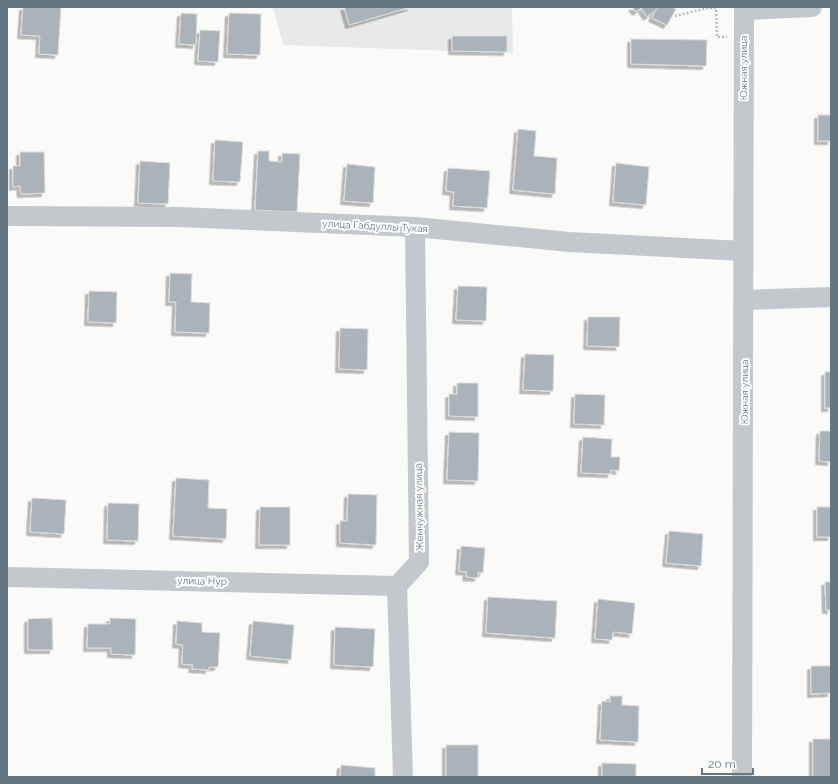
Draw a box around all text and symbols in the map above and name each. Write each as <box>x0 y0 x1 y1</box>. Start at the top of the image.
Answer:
street label: Южная улица <box>738 36 749 100</box>
street label: улица Габдуллы Тукая <box>322 218 428 234</box>
street label: Южная улица <box>739 360 750 424</box>
street label: Жемчужная улица <box>413 463 425 551</box>
street label: улица Нур <box>177 575 227 587</box>
scale bar <box>702 750 753 776</box>
text: 20 m <box>708 757 736 771</box>

